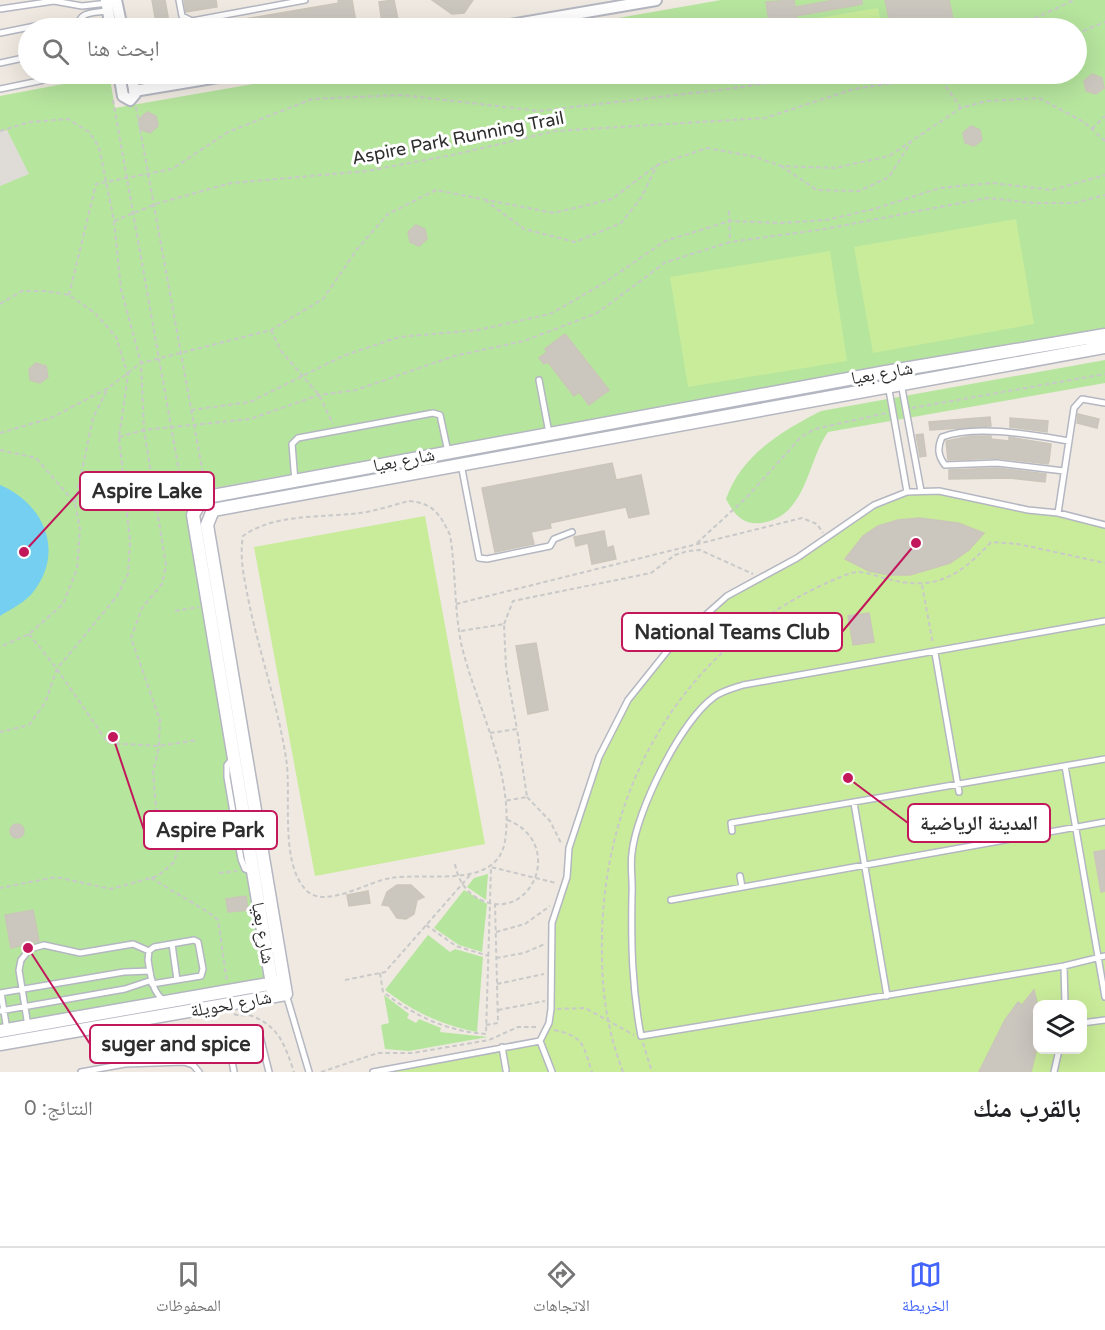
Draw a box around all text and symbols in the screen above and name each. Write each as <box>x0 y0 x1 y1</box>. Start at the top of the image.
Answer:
search box <box>18 18 1087 84</box>
icon: search <box>39 35 72 68</box>
text: ابحث هنا <box>87 36 160 62</box>
street label: Aspire Park Running Trail <box>350 107 566 169</box>
street label: شارع بعيا <box>849 357 915 389</box>
street label: شارع بعيا <box>371 443 437 477</box>
callout: Aspire Lake <box>80 472 214 510</box>
text: Aspire Lake <box>92 480 202 504</box>
callout: National Teams Club <box>622 613 842 651</box>
text: National Teams Club <box>634 621 830 645</box>
callout: المدينة الرياضية <box>908 804 1050 842</box>
callout: Aspire Park <box>144 811 277 849</box>
text: المدينة الرياضية <box>920 812 1038 836</box>
text: Aspire Park <box>156 819 264 843</box>
street label: شارع بعيا <box>247 900 279 966</box>
street label: شارع لحويلة <box>189 986 273 1022</box>
map controls <box>1033 1000 1087 1054</box>
button: layers <box>1033 1000 1087 1054</box>
callout: suger and spice <box>90 1025 263 1063</box>
text: suger and spice <box>102 1033 250 1057</box>
text: بالقرب منك <box>973 1093 1081 1124</box>
text: النتائج: 0 <box>24 1097 93 1121</box>
tab: المحفوظات <box>156 1258 221 1321</box>
tab: الاتجاهات <box>533 1258 590 1321</box>
tab: الخريطة <box>902 1258 949 1321</box>

